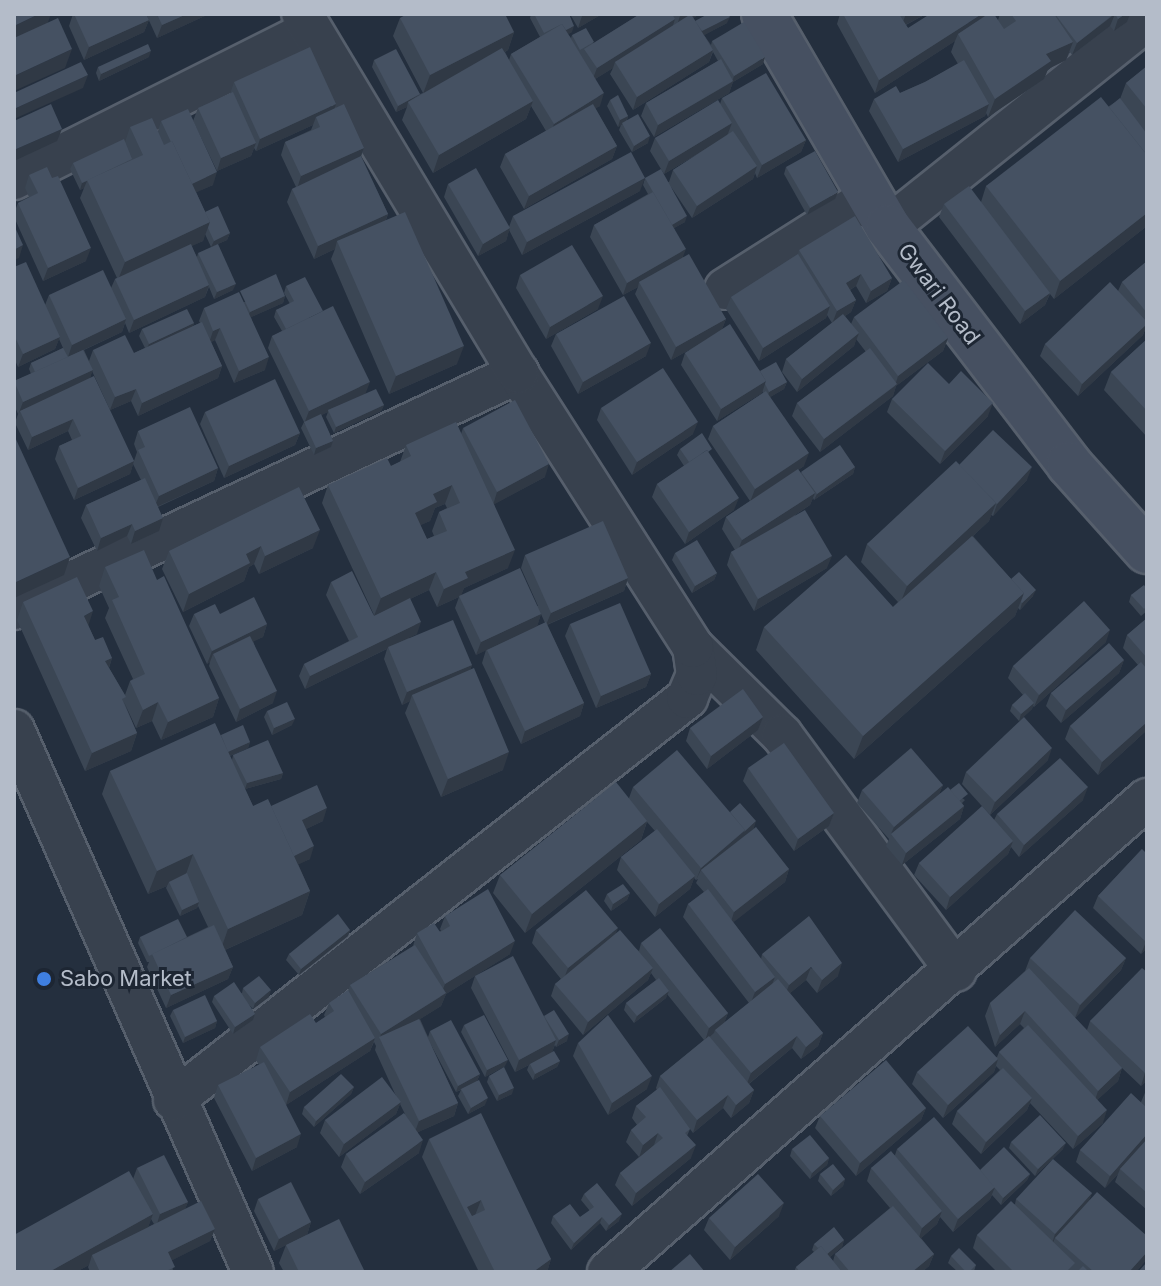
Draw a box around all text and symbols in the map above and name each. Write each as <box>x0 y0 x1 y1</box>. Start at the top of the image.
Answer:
street label: Gwari Road <box>892 238 986 350</box>
place label: Sabo Market <box>60 966 192 992</box>
marker: Sabo Market <box>35 970 53 988</box>

